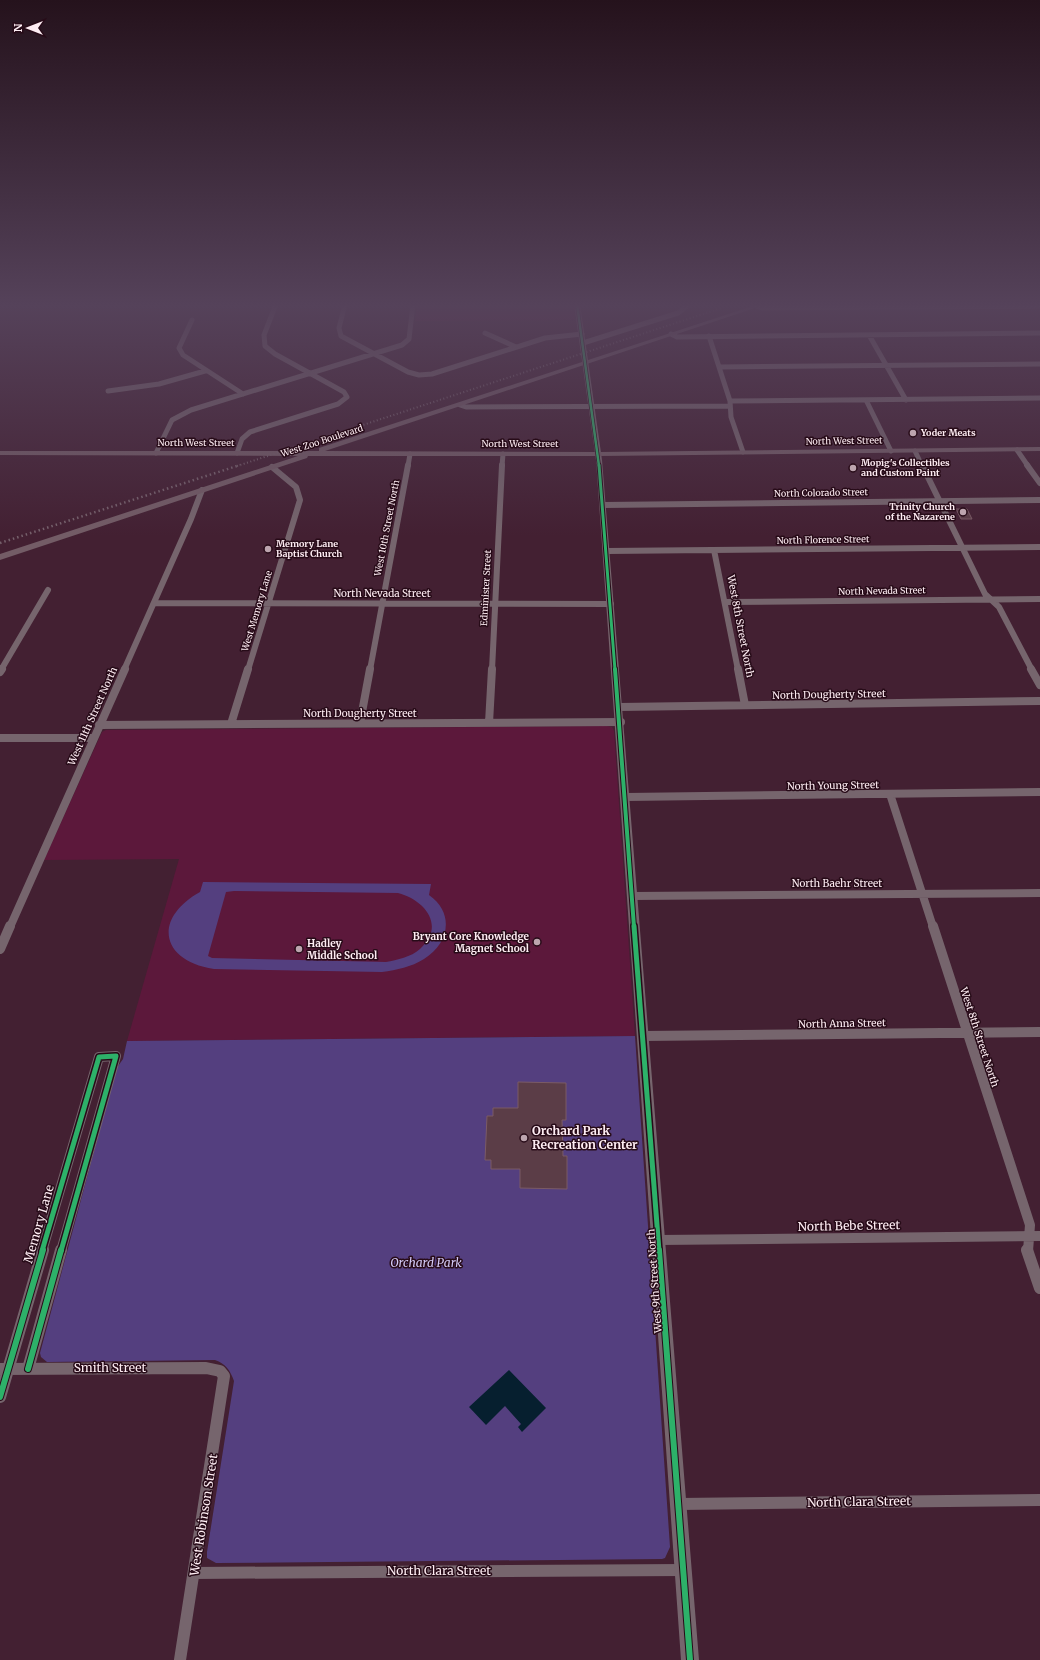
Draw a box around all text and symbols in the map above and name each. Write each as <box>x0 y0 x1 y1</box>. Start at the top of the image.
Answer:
north arrow <box>8 8 48 48</box>
text: N <box>11 23 25 32</box>
street label: West Zoo Boulevard <box>278 422 365 459</box>
place label: Yoder Meats <box>920 427 976 438</box>
marker: Yoder Meats <box>908 428 918 438</box>
street label: North West Street <box>805 434 883 447</box>
street label: North West Street <box>158 437 235 448</box>
street label: North West Street <box>482 438 559 449</box>
place label: Mopig's Collectibles and Custom Paint <box>861 457 950 478</box>
marker: Mopig's Collectibles and Custom Paint <box>848 463 858 473</box>
street label: West 10th Street North <box>372 479 401 578</box>
street label: North Colorado Street <box>774 486 869 499</box>
place label: Trinity Church of the Nazarene <box>885 501 955 522</box>
marker: Trinity Church of the Nazarene <box>958 507 968 517</box>
street label: North Florence Street <box>777 533 870 546</box>
place label: Memory Lane Baptist Church <box>276 538 342 559</box>
marker: Memory Lane Baptist Church <box>263 544 273 554</box>
street label: Edminister Street <box>478 549 493 626</box>
street label: West Memory Lane <box>239 569 274 654</box>
street label: West 8th Street North <box>724 573 757 679</box>
street label: North Nevada Street <box>838 584 926 597</box>
street label: North Nevada Street <box>333 587 431 600</box>
street label: West 11th Street North <box>64 665 120 768</box>
street label: North Dougherty Street <box>772 687 886 702</box>
street label: North Dougherty Street <box>303 707 417 720</box>
street label: North Young Street <box>787 778 879 793</box>
street label: North Baehr Street <box>792 877 882 890</box>
place label: Bryant Core Knowledge Magnet School <box>413 930 530 955</box>
place label: Hadley Middle School <box>307 937 378 962</box>
marker: Bryant Core Knowledge Magnet School <box>532 937 542 947</box>
marker: Hadley Middle School <box>294 944 304 954</box>
street label: West 8th Street North <box>957 985 1002 1089</box>
street label: North Anna Street <box>798 1016 886 1031</box>
place label: Orchard Park Recreation Center <box>532 1123 638 1152</box>
marker: Orchard Park Recreation Center <box>519 1133 529 1143</box>
street label: Memory Lane <box>20 1183 57 1265</box>
street label: North Bebe Street <box>798 1217 901 1234</box>
street label: West 9th Street North <box>644 1228 665 1334</box>
park label: Orchard Park <box>390 1255 462 1270</box>
street label: Smith Street <box>74 1360 146 1375</box>
street label: West Robinson Street <box>186 1452 221 1578</box>
street label: North Clara Street <box>807 1493 911 1510</box>
street label: North Clara Street <box>387 1563 491 1578</box>

